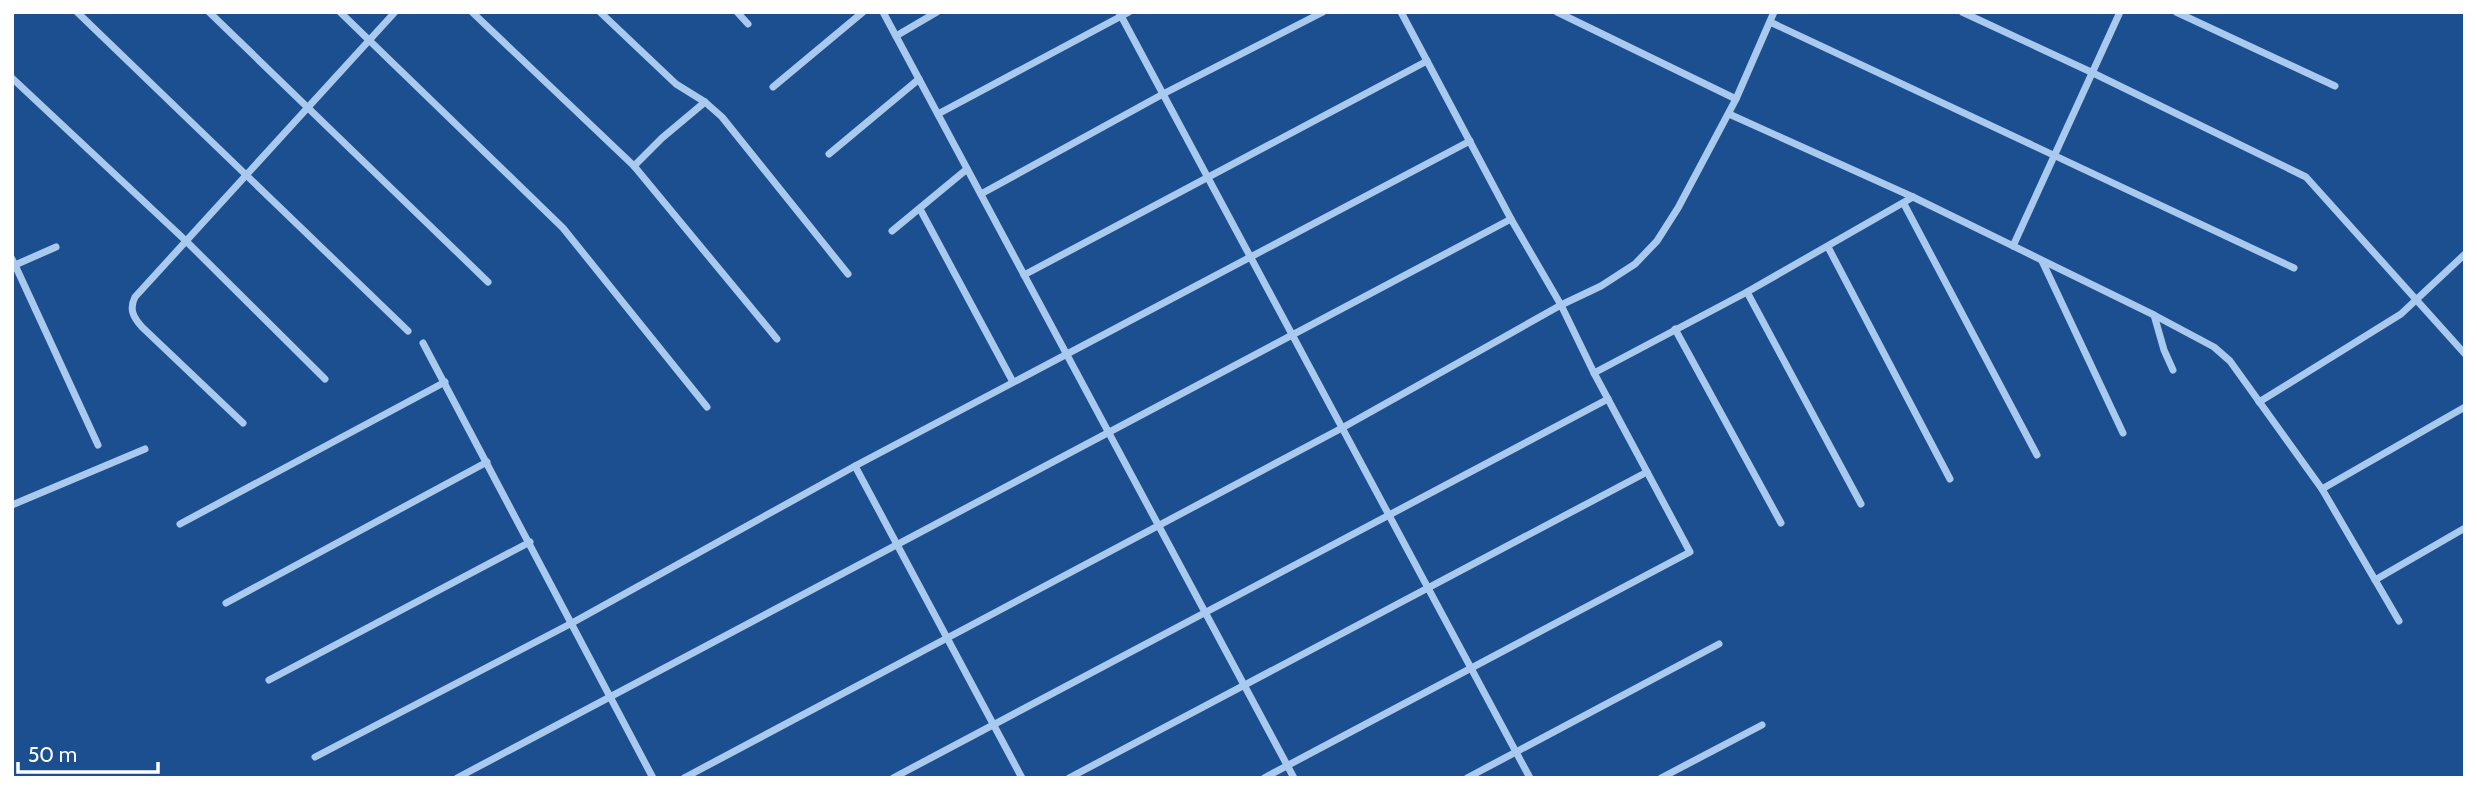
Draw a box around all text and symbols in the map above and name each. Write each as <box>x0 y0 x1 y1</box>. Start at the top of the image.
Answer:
scale bar <box>18 730 158 774</box>
text: 50 m <box>28 742 77 767</box>

